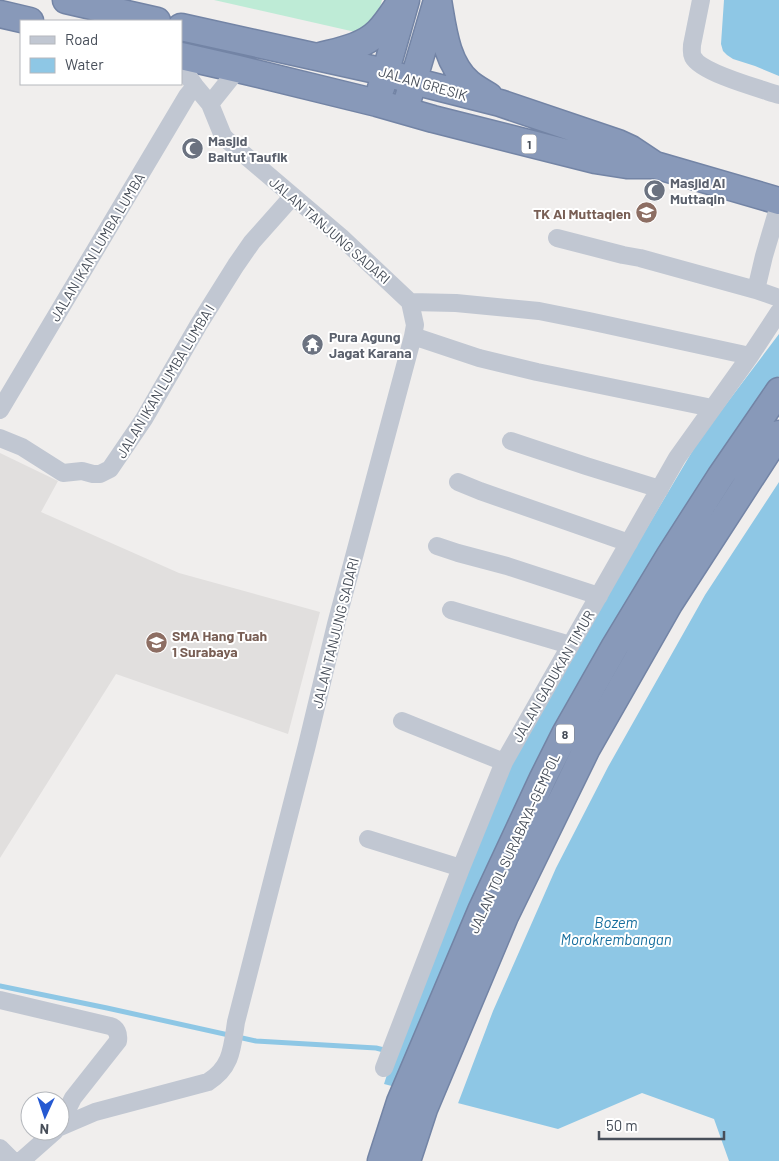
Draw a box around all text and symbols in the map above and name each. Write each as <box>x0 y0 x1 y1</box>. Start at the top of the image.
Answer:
legend <box>20 20 182 85</box>
text: Road <box>65 30 98 48</box>
text: Water <box>65 55 104 73</box>
street label: JALAN GRESIK <box>377 62 470 104</box>
place label: Masjid Baitut Taufik <box>208 132 288 165</box>
road number: 1 <box>522 134 536 154</box>
mosque icon: Masjid Baitut Taufik <box>180 136 204 160</box>
street label: JALAN IKAN LUMBA LUMBA <box>46 169 148 324</box>
street label: JALAN TANJUNG SADARI <box>266 173 394 287</box>
place label: Masjid Al Muttaqin <box>670 174 725 207</box>
mosque icon: Masjid Al Muttaqin <box>642 178 666 202</box>
school or university icon: TK Al Muttaqien <box>635 201 659 225</box>
place label: TK Al Muttaqien <box>533 205 631 222</box>
street label: JALAN IKAN LUMBA LUMBA I <box>112 301 218 461</box>
place label: Pura Agung Jagat Karana <box>329 328 412 361</box>
temple icon: Pura Agung Jagat Karana <box>301 332 325 356</box>
street label: JALAN TANJUNG SADARI <box>308 556 362 710</box>
street label: JALAN GADUKAN TIMUR <box>508 607 598 745</box>
place label: SMA Hang Tuah 1 Surabaya <box>172 627 267 660</box>
school or university icon: SMA Hang Tuah 1 Surabaya <box>144 631 168 655</box>
road number: 8 <box>556 724 574 744</box>
street label: JALAN TOL SURABAYA–GEMPOL <box>465 750 563 936</box>
water label: Bozem Morokrembangan <box>560 913 672 948</box>
north arrow <box>20 1091 70 1141</box>
scale bar <box>599 1108 724 1140</box>
text: 50 m <box>606 1116 638 1134</box>
text: N <box>39 1121 49 1138</box>

